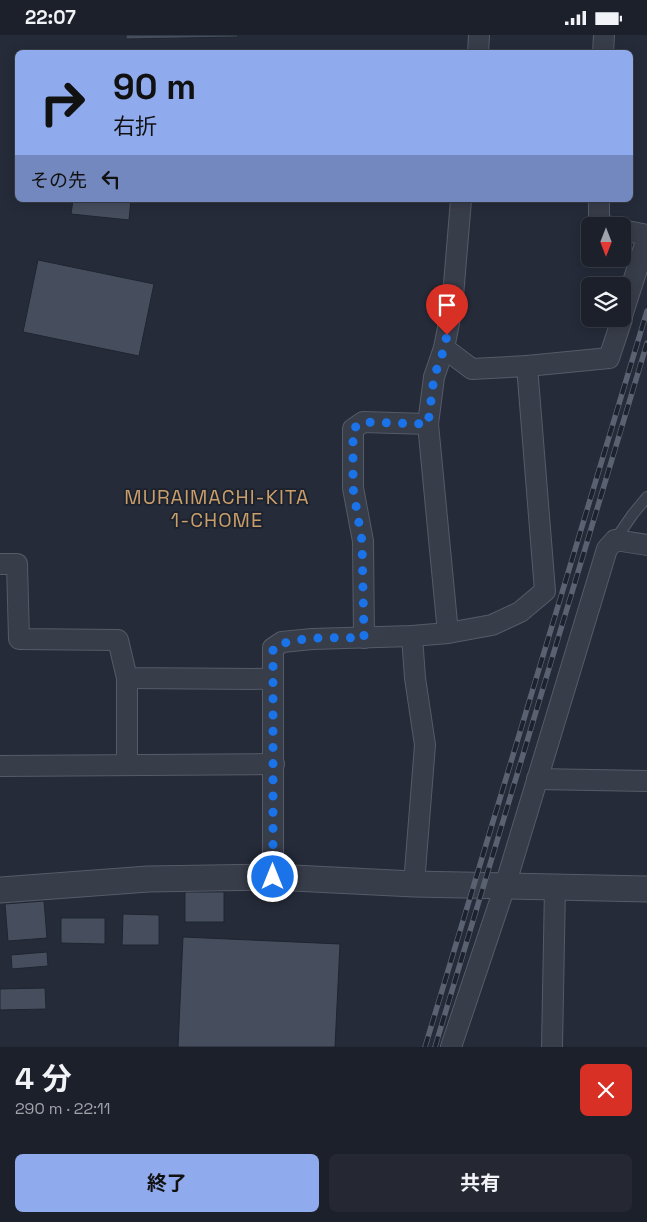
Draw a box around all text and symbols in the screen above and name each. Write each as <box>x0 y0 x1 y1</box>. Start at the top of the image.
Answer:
text: 22:07 <box>25 5 76 30</box>
text: 90 m <box>113 65 196 109</box>
icon: right <box>30 70 95 135</box>
text: 右折 <box>113 112 157 140</box>
icon: left <box>97 165 125 193</box>
text: その先 <box>30 168 87 193</box>
north arrow <box>581 217 631 267</box>
map controls <box>581 217 631 327</box>
button: layers <box>581 277 631 327</box>
pin <box>426 284 468 335</box>
icon: arrive <box>433 291 461 319</box>
district label: MURAIMACHI-KITA 1-CHOME <box>124 484 310 533</box>
position arrow <box>246 850 298 902</box>
text: 4 分 <box>15 1059 72 1098</box>
button: close <box>580 1064 632 1116</box>
text: 290 m · 22:11 <box>15 1098 110 1119</box>
button: 終了 <box>15 1154 319 1212</box>
button: 共有 <box>329 1154 632 1212</box>

